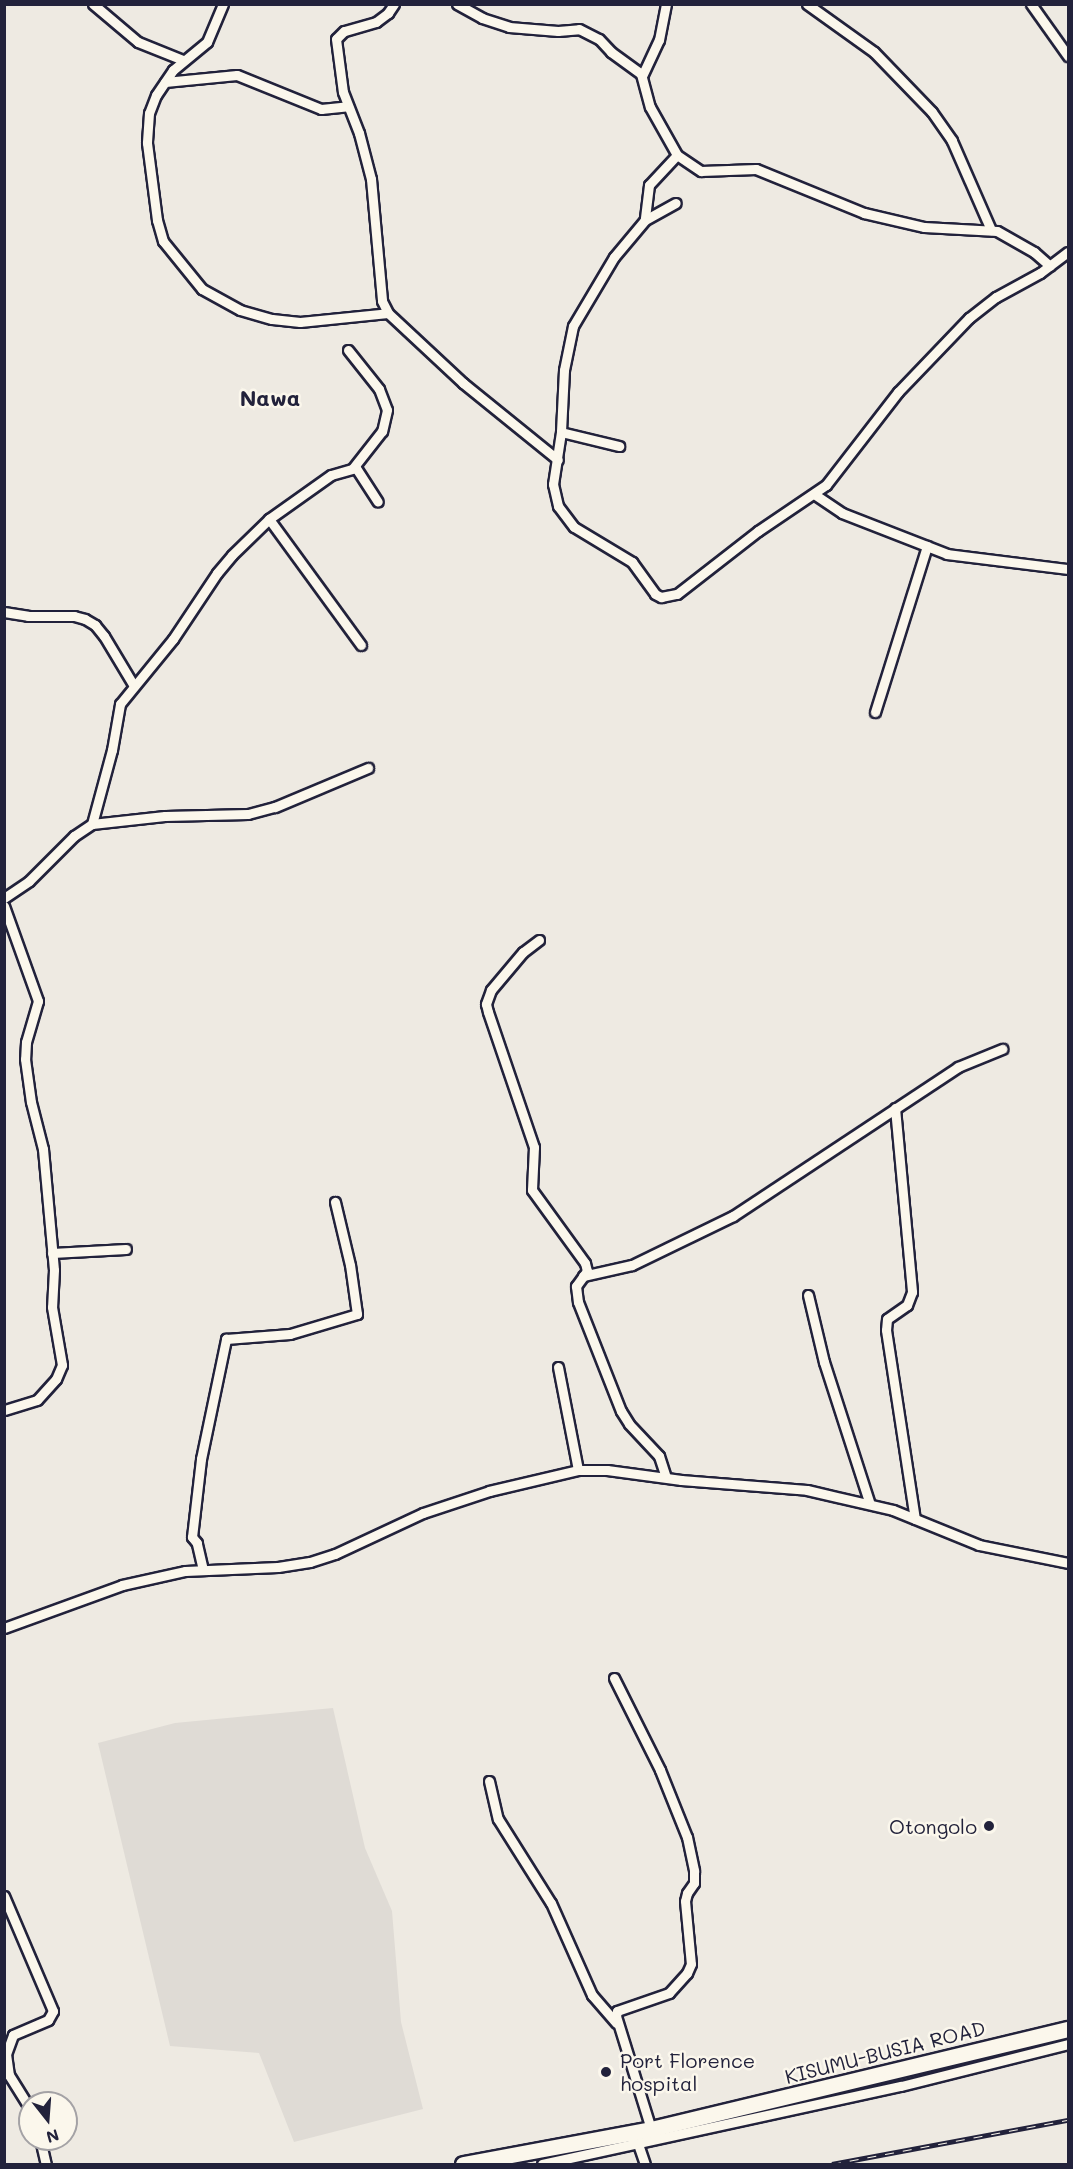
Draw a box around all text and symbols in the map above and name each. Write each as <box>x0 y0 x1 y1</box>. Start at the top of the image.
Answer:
district label: Nawa <box>240 385 300 411</box>
place label: Otongolo <box>889 1814 977 1838</box>
marker: Otongolo <box>982 1819 996 1833</box>
street label: KISUMU-BUSIA ROAD <box>782 2016 988 2088</box>
place label: Port Florence hospital <box>620 2048 755 2095</box>
marker: Port Florence hospital <box>597 2063 615 2081</box>
north arrow <box>18 2091 78 2151</box>
text: N <box>44 2125 62 2149</box>

